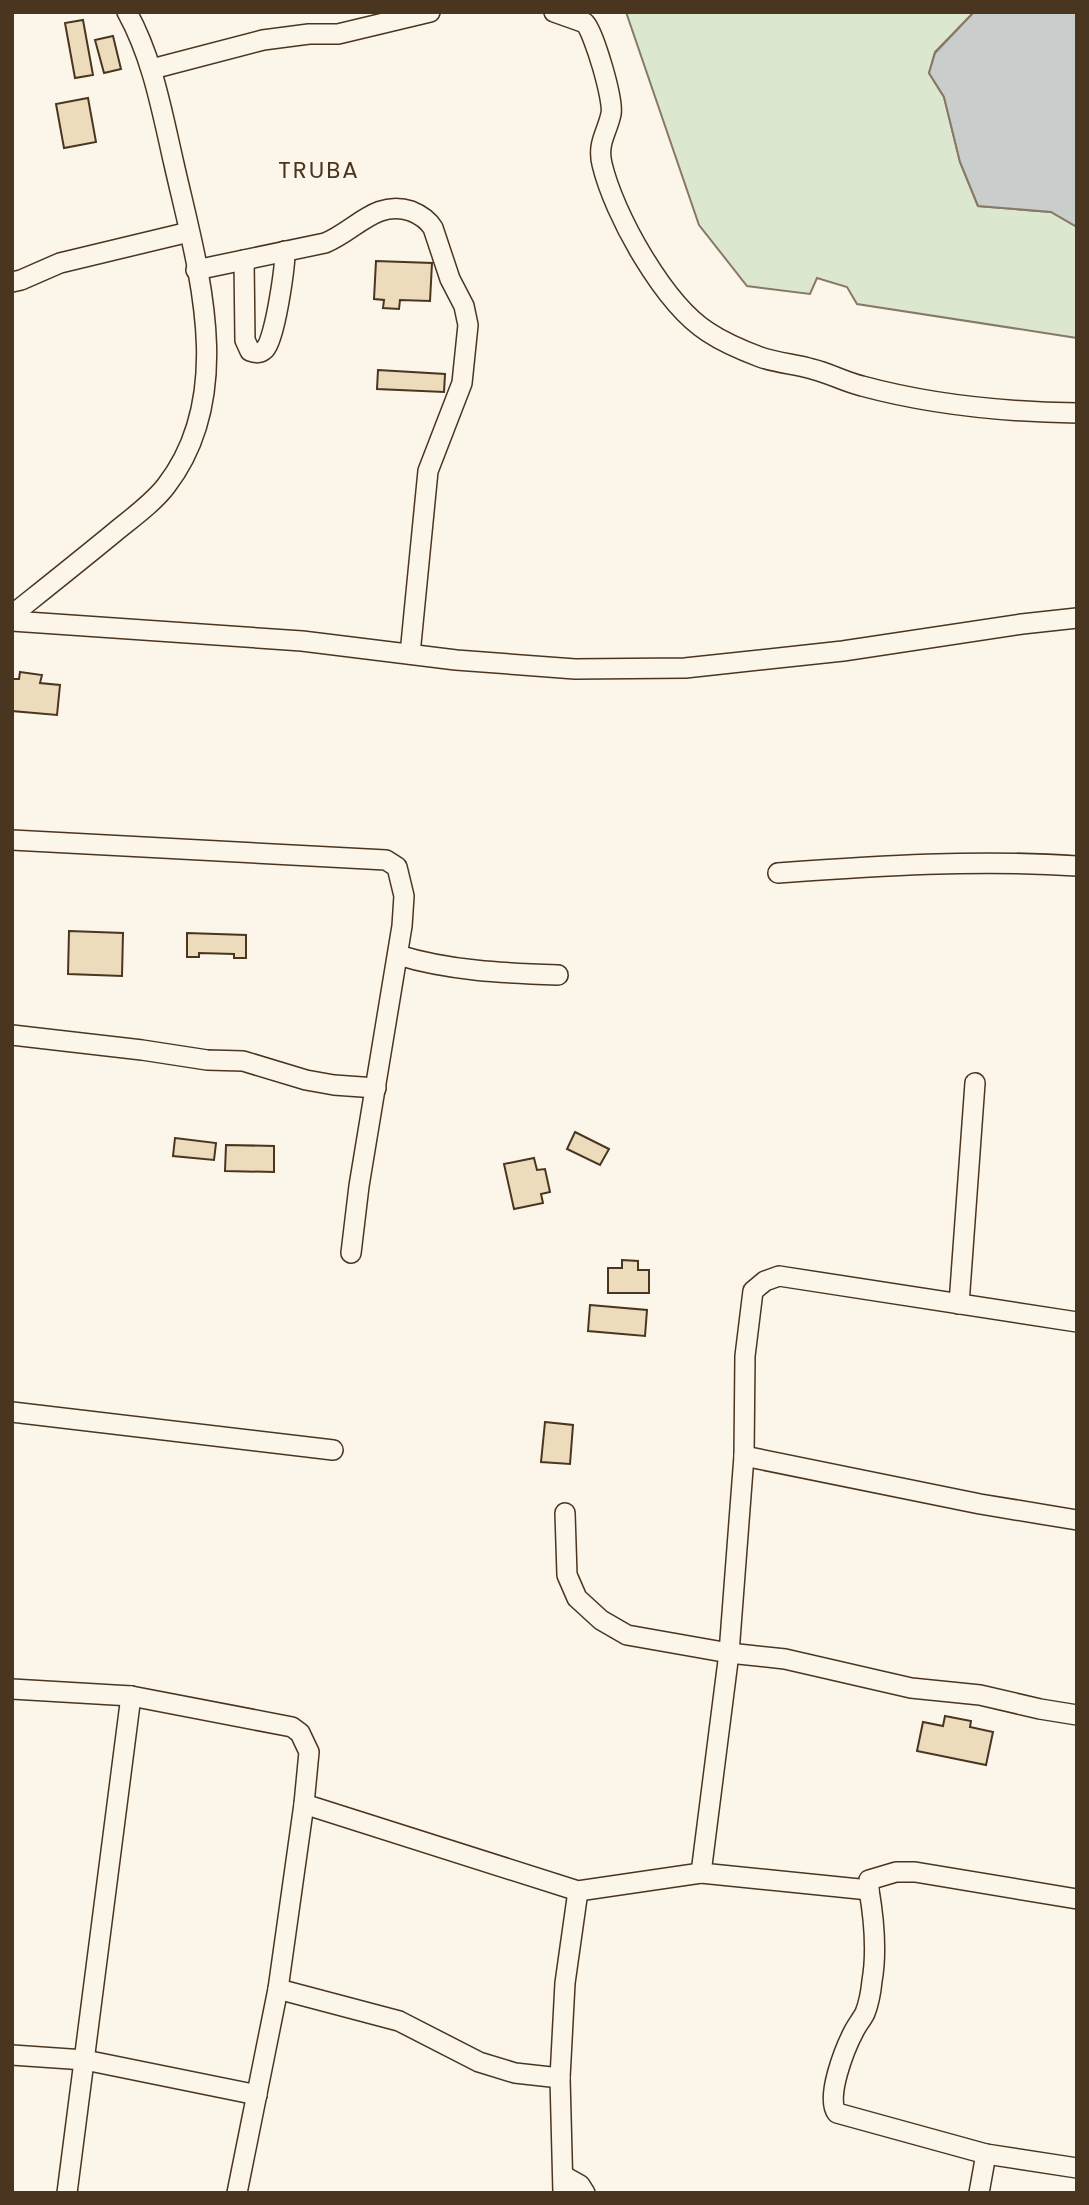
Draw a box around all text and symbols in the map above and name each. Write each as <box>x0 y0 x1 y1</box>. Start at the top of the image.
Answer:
district label: TRUBA <box>278 154 360 186</box>

